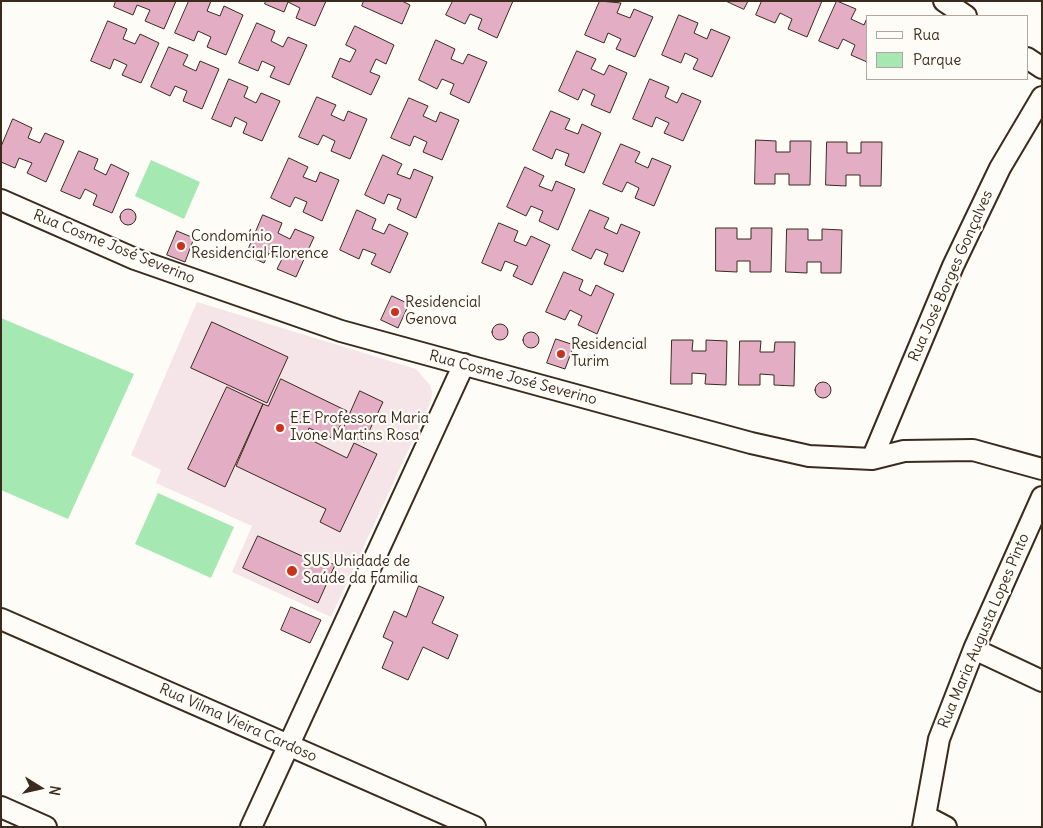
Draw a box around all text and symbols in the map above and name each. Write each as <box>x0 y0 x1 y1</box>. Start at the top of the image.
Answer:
legend <box>866 15 1028 80</box>
text: Rua <box>913 25 940 44</box>
text: Parque <box>913 50 961 69</box>
street label: Rua José Borges Gonçalves <box>905 188 997 364</box>
street label: Rua Cosme José Severino <box>30 206 198 288</box>
place label: Condomínio Residencial Florence <box>191 228 329 263</box>
marker: Condomínio Residencial Florence <box>175 240 187 252</box>
place label: Residencial Genova <box>405 294 481 329</box>
marker: Residencial Genova <box>389 306 401 318</box>
place label: Residencial Turim <box>571 336 647 371</box>
street label: Rua Cosme José Severino <box>427 347 599 409</box>
marker: Residencial Turim <box>555 348 567 360</box>
place label: E.E Professora Maria Ivone Martins Rosa <box>290 410 429 445</box>
marker: E.E Professora Maria Ivone Martins Rosa <box>274 422 286 434</box>
street label: Rua Maria Augusta Lopes Pinto <box>935 531 1033 731</box>
place label: SUS Unidade de Saúde da Familia <box>303 553 418 588</box>
marker: SUS Unidade de Saúde da Familia <box>285 564 299 578</box>
street label: Rua Vilma Vieira Cardoso <box>156 680 320 766</box>
north arrow <box>15 763 65 813</box>
text: N <box>45 784 64 797</box>

